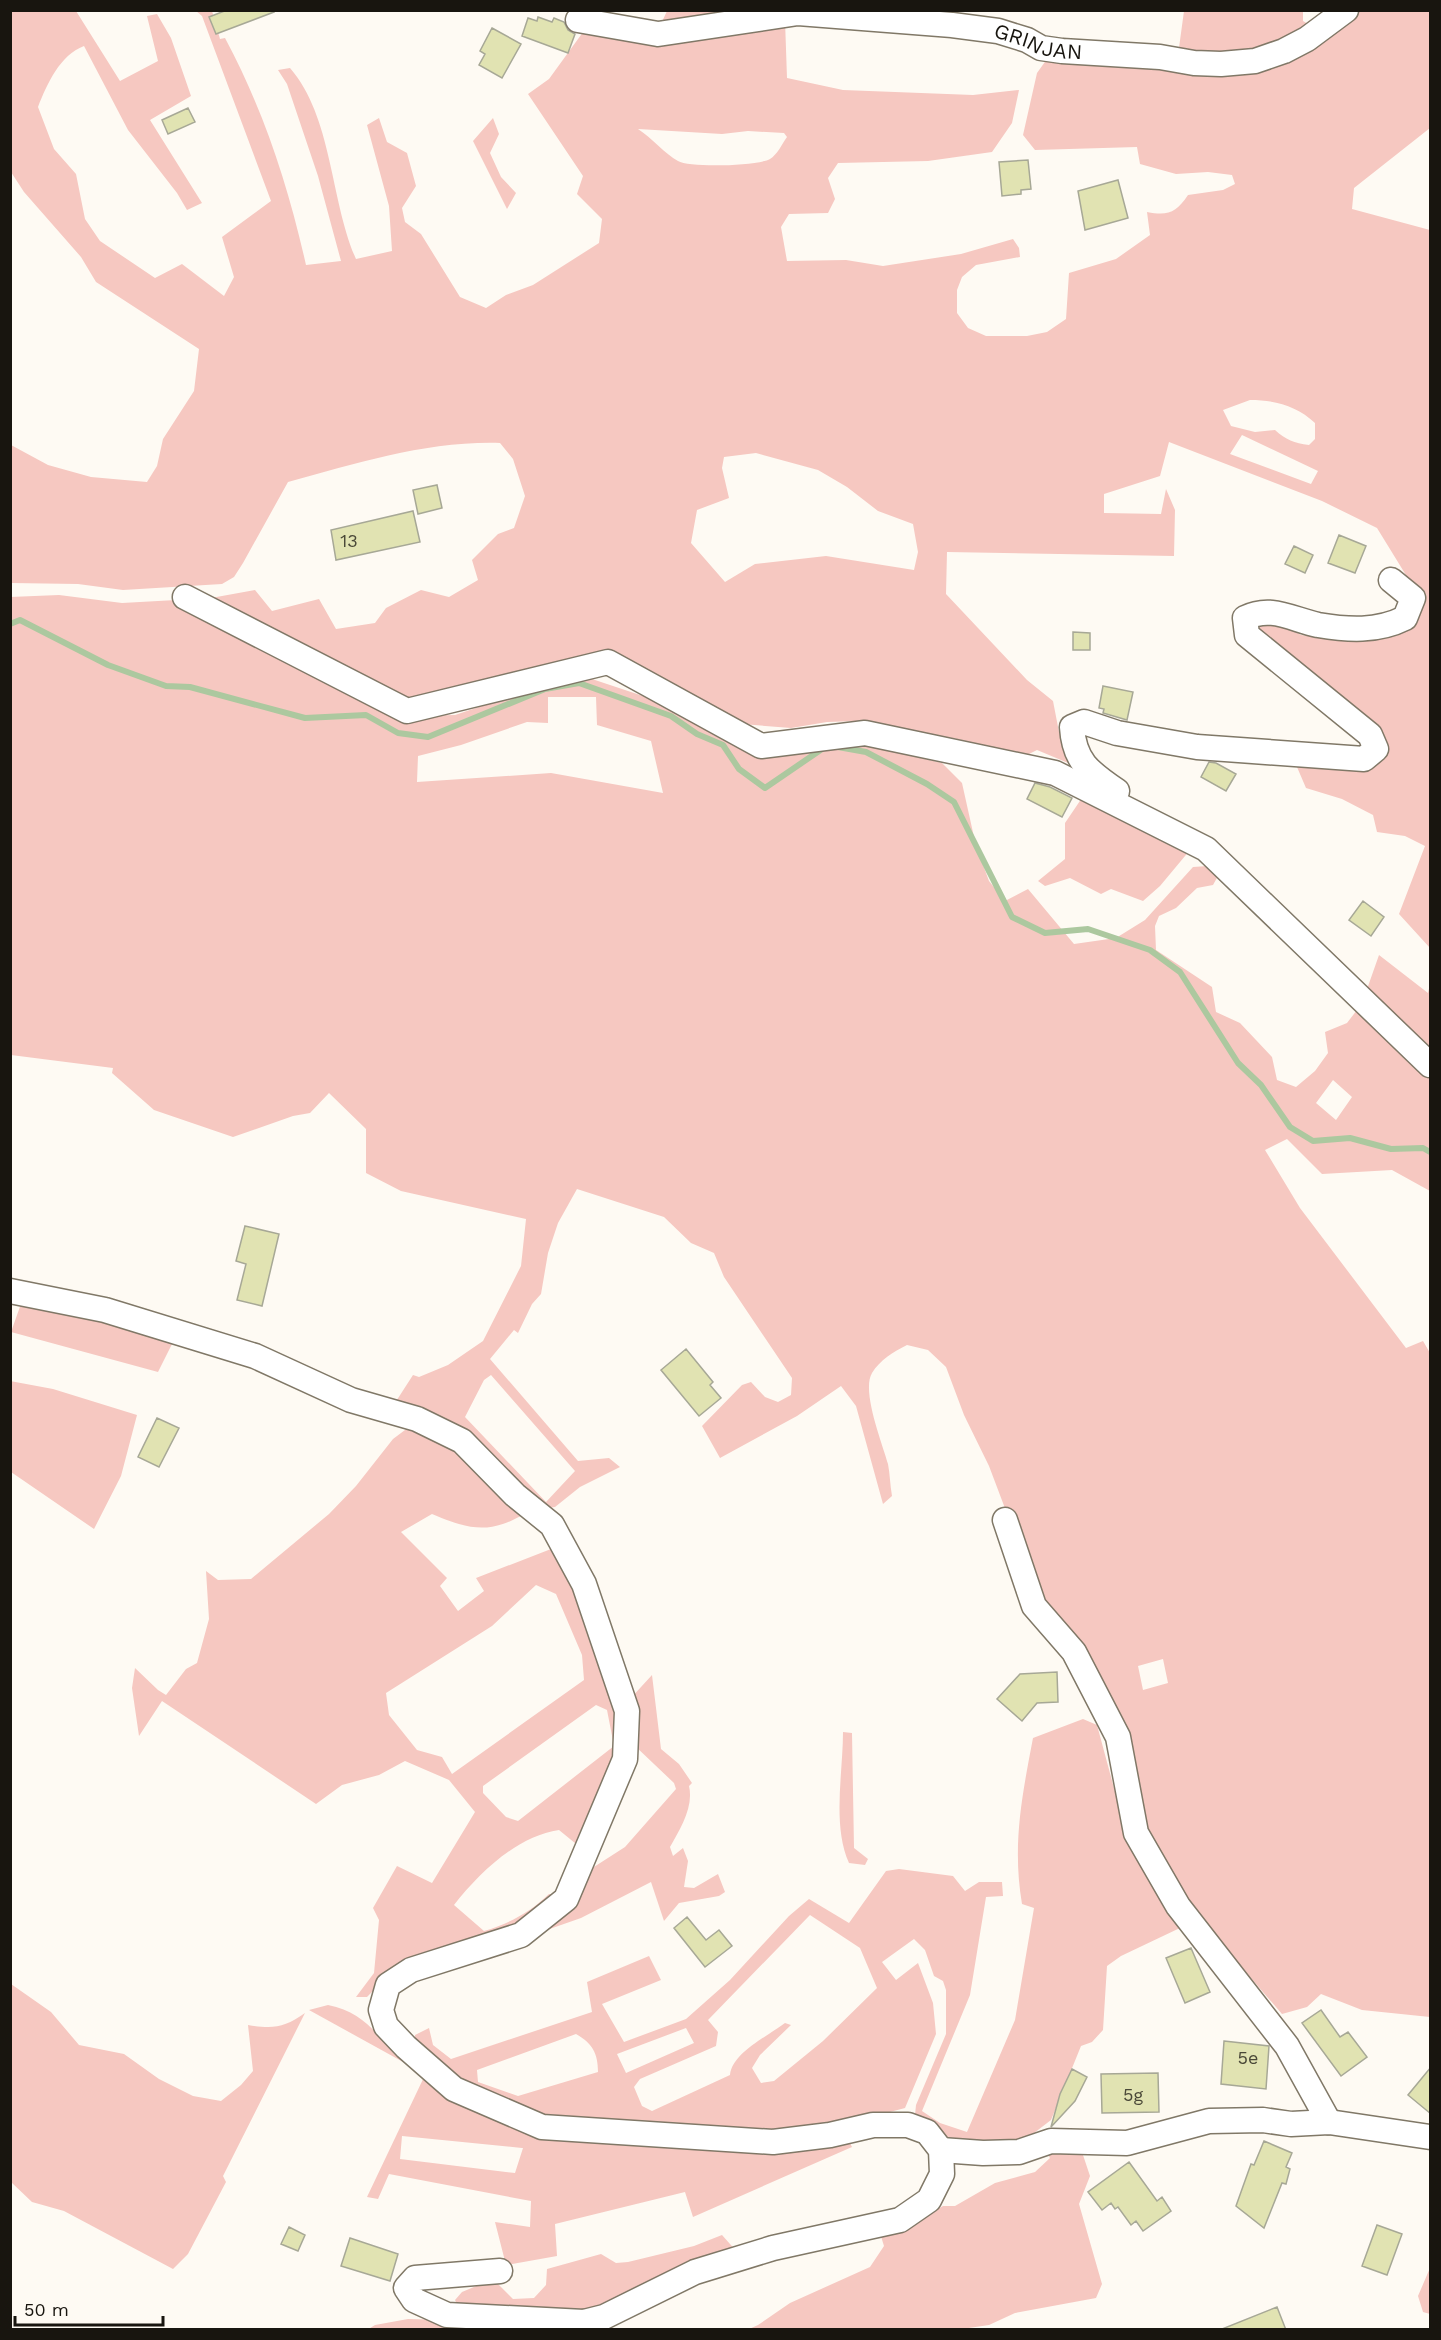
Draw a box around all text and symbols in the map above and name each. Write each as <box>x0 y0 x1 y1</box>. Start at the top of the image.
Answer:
street label: GRINJAN <box>991 18 1083 64</box>
house number: 13 <box>340 530 358 551</box>
house number: 5e <box>1238 2047 1258 2068</box>
house number: 5g <box>1123 2084 1143 2105</box>
scale bar <box>15 2289 164 2327</box>
text: 50 m <box>24 2299 69 2320</box>

